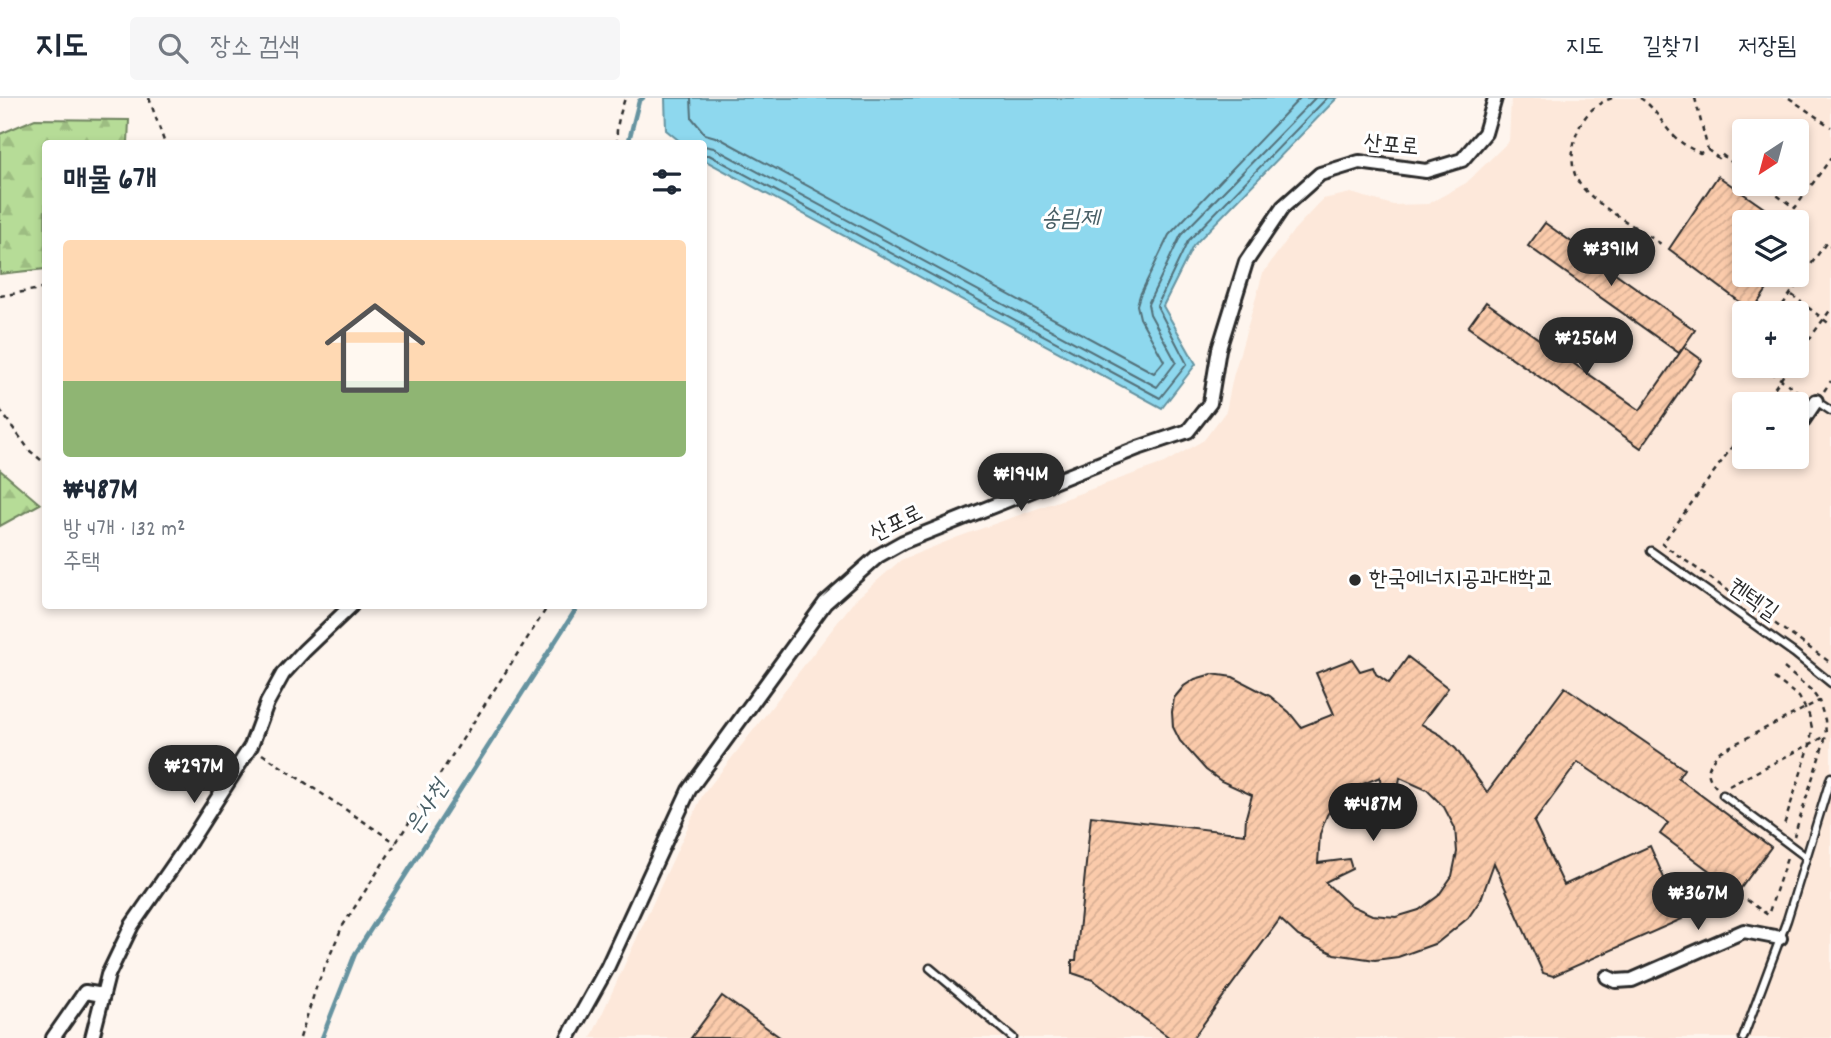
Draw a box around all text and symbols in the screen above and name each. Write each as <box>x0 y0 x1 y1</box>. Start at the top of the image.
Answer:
search box <box>130 17 620 80</box>
text: 지도 <box>35 25 88 72</box>
icon: search <box>154 29 192 67</box>
text: 장소 검색 <box>210 30 300 67</box>
text: 지도 <box>1566 31 1604 65</box>
text: 길찾기 <box>1642 31 1700 65</box>
text: 저장됨 <box>1738 31 1796 65</box>
north arrow <box>1732 119 1810 196</box>
map controls <box>1732 119 1809 469</box>
street label: 산포로 <box>1362 128 1420 166</box>
text: 매물 6개 <box>63 161 157 204</box>
icon: filters <box>648 163 686 201</box>
water label: 송림제 <box>1041 203 1103 237</box>
button: layers <box>1732 210 1809 287</box>
pin: ₩391M <box>1562 228 1660 288</box>
text: ₩391M <box>1583 234 1639 267</box>
icon: home <box>312 285 438 411</box>
button: + <box>1732 301 1809 378</box>
pin: ₩256M <box>1537 317 1635 377</box>
text: ₩256M <box>1555 323 1617 356</box>
button: − <box>1732 392 1809 469</box>
pin: ₩194M <box>972 454 1070 513</box>
text: ₩194M <box>994 459 1048 492</box>
text: ₩487M <box>63 471 138 514</box>
street label: 산포로 <box>865 498 929 552</box>
text: 방 4개 · 132 m² <box>63 514 185 547</box>
text: 주택 <box>63 547 100 580</box>
place label: 한국에너지공과대학교 <box>1369 564 1554 597</box>
marker: 한국에너지공과대학교 <box>1347 572 1363 588</box>
street label: 켄텍길 <box>1720 572 1784 630</box>
pin: ₩297M <box>145 746 243 805</box>
text: ₩297M <box>164 751 224 784</box>
water label: 은사천 <box>398 772 459 842</box>
pin: ₩487M <box>1324 784 1422 843</box>
text: ₩487M <box>1344 789 1402 822</box>
pin: ₩367M <box>1649 872 1747 932</box>
text: ₩367M <box>1668 878 1728 911</box>

